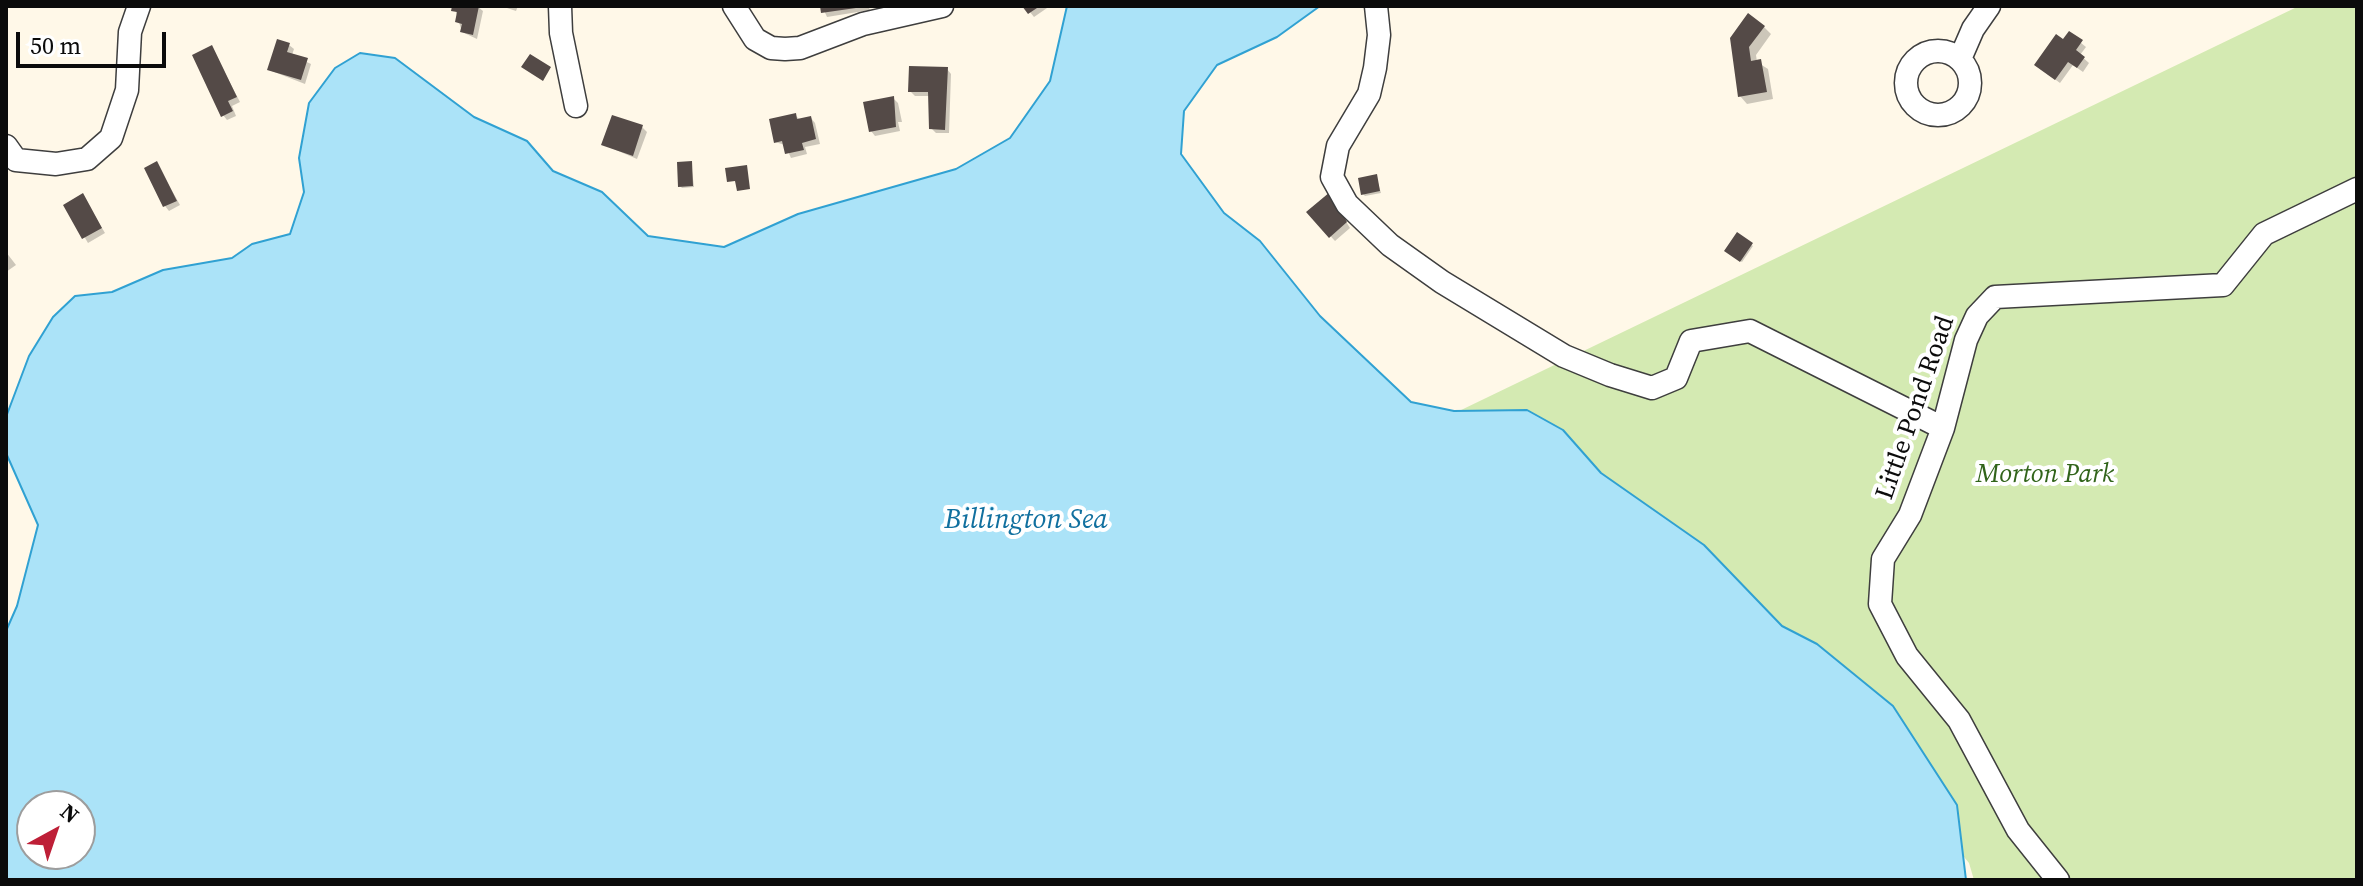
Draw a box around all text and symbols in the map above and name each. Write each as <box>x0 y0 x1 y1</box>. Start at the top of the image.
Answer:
scale bar <box>20 16 170 66</box>
text: 50 m <box>30 29 81 62</box>
street label: Little Pond Road <box>1870 312 1962 504</box>
park label: Morton Park <box>1976 459 2114 491</box>
water label: Billington Sea <box>944 504 1108 538</box>
north arrow <box>16 790 96 870</box>
text: N <box>54 797 86 830</box>

